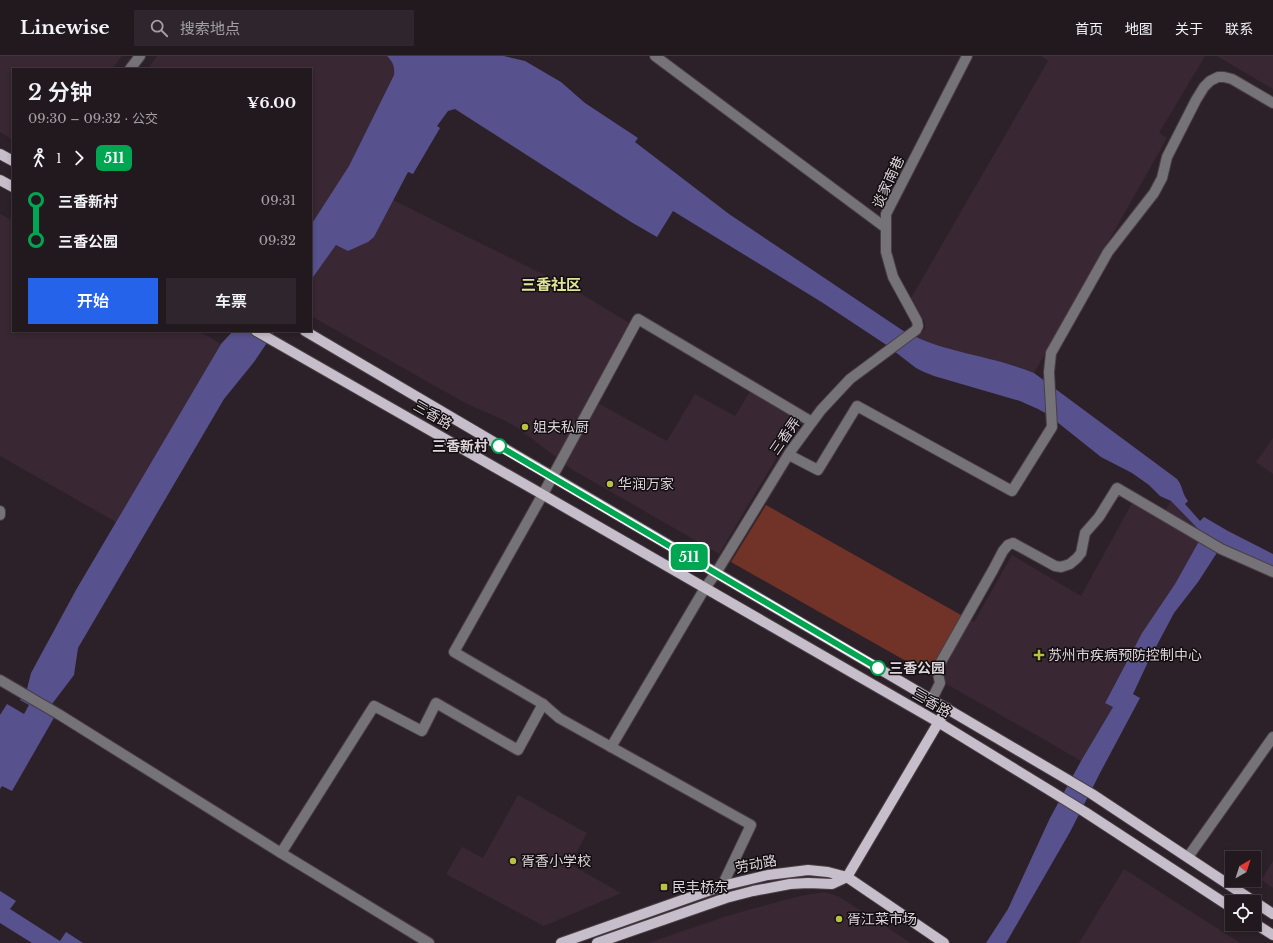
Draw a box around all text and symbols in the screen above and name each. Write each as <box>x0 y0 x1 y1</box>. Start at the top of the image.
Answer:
search box <box>134 10 414 46</box>
text: Linewise <box>20 16 110 39</box>
icon: search <box>148 17 170 39</box>
text: 搜索地点 <box>180 19 240 38</box>
text: 首页 <box>1075 20 1103 38</box>
text: 地图 <box>1125 20 1153 38</box>
text: 关于 <box>1175 20 1203 38</box>
text: 联系 <box>1225 20 1253 38</box>
text: 2 分钟 <box>28 79 92 106</box>
text: ¥6.00 <box>247 93 296 112</box>
text: 09:30 – 09:32 · 公交 <box>28 110 158 127</box>
icon: walk <box>28 147 50 169</box>
icon: forward <box>68 147 90 169</box>
text: 511 <box>104 149 124 167</box>
text: 1 <box>56 150 62 167</box>
street label: 谈家南巷 <box>868 153 908 211</box>
text: 三香新村 <box>58 192 118 211</box>
text: 09:31 <box>261 192 296 209</box>
text: 三香公园 <box>58 232 118 251</box>
text: 09:32 <box>259 232 296 249</box>
district label: 三香社区 <box>521 275 581 294</box>
button: 开始 <box>28 278 158 324</box>
button: 车票 <box>166 278 296 324</box>
street label: 三香路 <box>410 397 456 433</box>
street label: 三香弄 <box>766 414 804 458</box>
place label: 姐夫私厨 <box>533 418 589 436</box>
marker: 姐夫私厨 <box>520 422 530 432</box>
place label: 三香新村 <box>432 437 488 455</box>
marker: 三香新村 <box>491 438 507 454</box>
place label: 华润万家 <box>618 475 674 493</box>
marker: 华润万家 <box>605 479 615 489</box>
line badge: 511 <box>666 544 712 570</box>
text: 511 <box>679 548 699 566</box>
place label: 苏州市疾病预防控制中心 <box>1048 646 1202 664</box>
marker: 苏州市疾病预防控制中心 <box>1033 649 1045 661</box>
place label: 三香公园 <box>889 659 945 677</box>
marker: 三香公园 <box>870 660 886 676</box>
street label: 三香路 <box>909 685 955 721</box>
street label: 劳动路 <box>734 851 778 877</box>
north arrow <box>1225 851 1261 887</box>
map controls <box>1225 851 1261 931</box>
place label: 胥香小学校 <box>521 852 591 870</box>
marker: 胥香小学校 <box>508 856 518 866</box>
place label: 民丰桥东 <box>672 878 728 896</box>
marker: 民丰桥东 <box>659 882 669 892</box>
button: locate <box>1225 895 1261 931</box>
place label: 胥江菜市场 <box>847 910 917 928</box>
marker: 胥江菜市场 <box>834 914 844 924</box>

